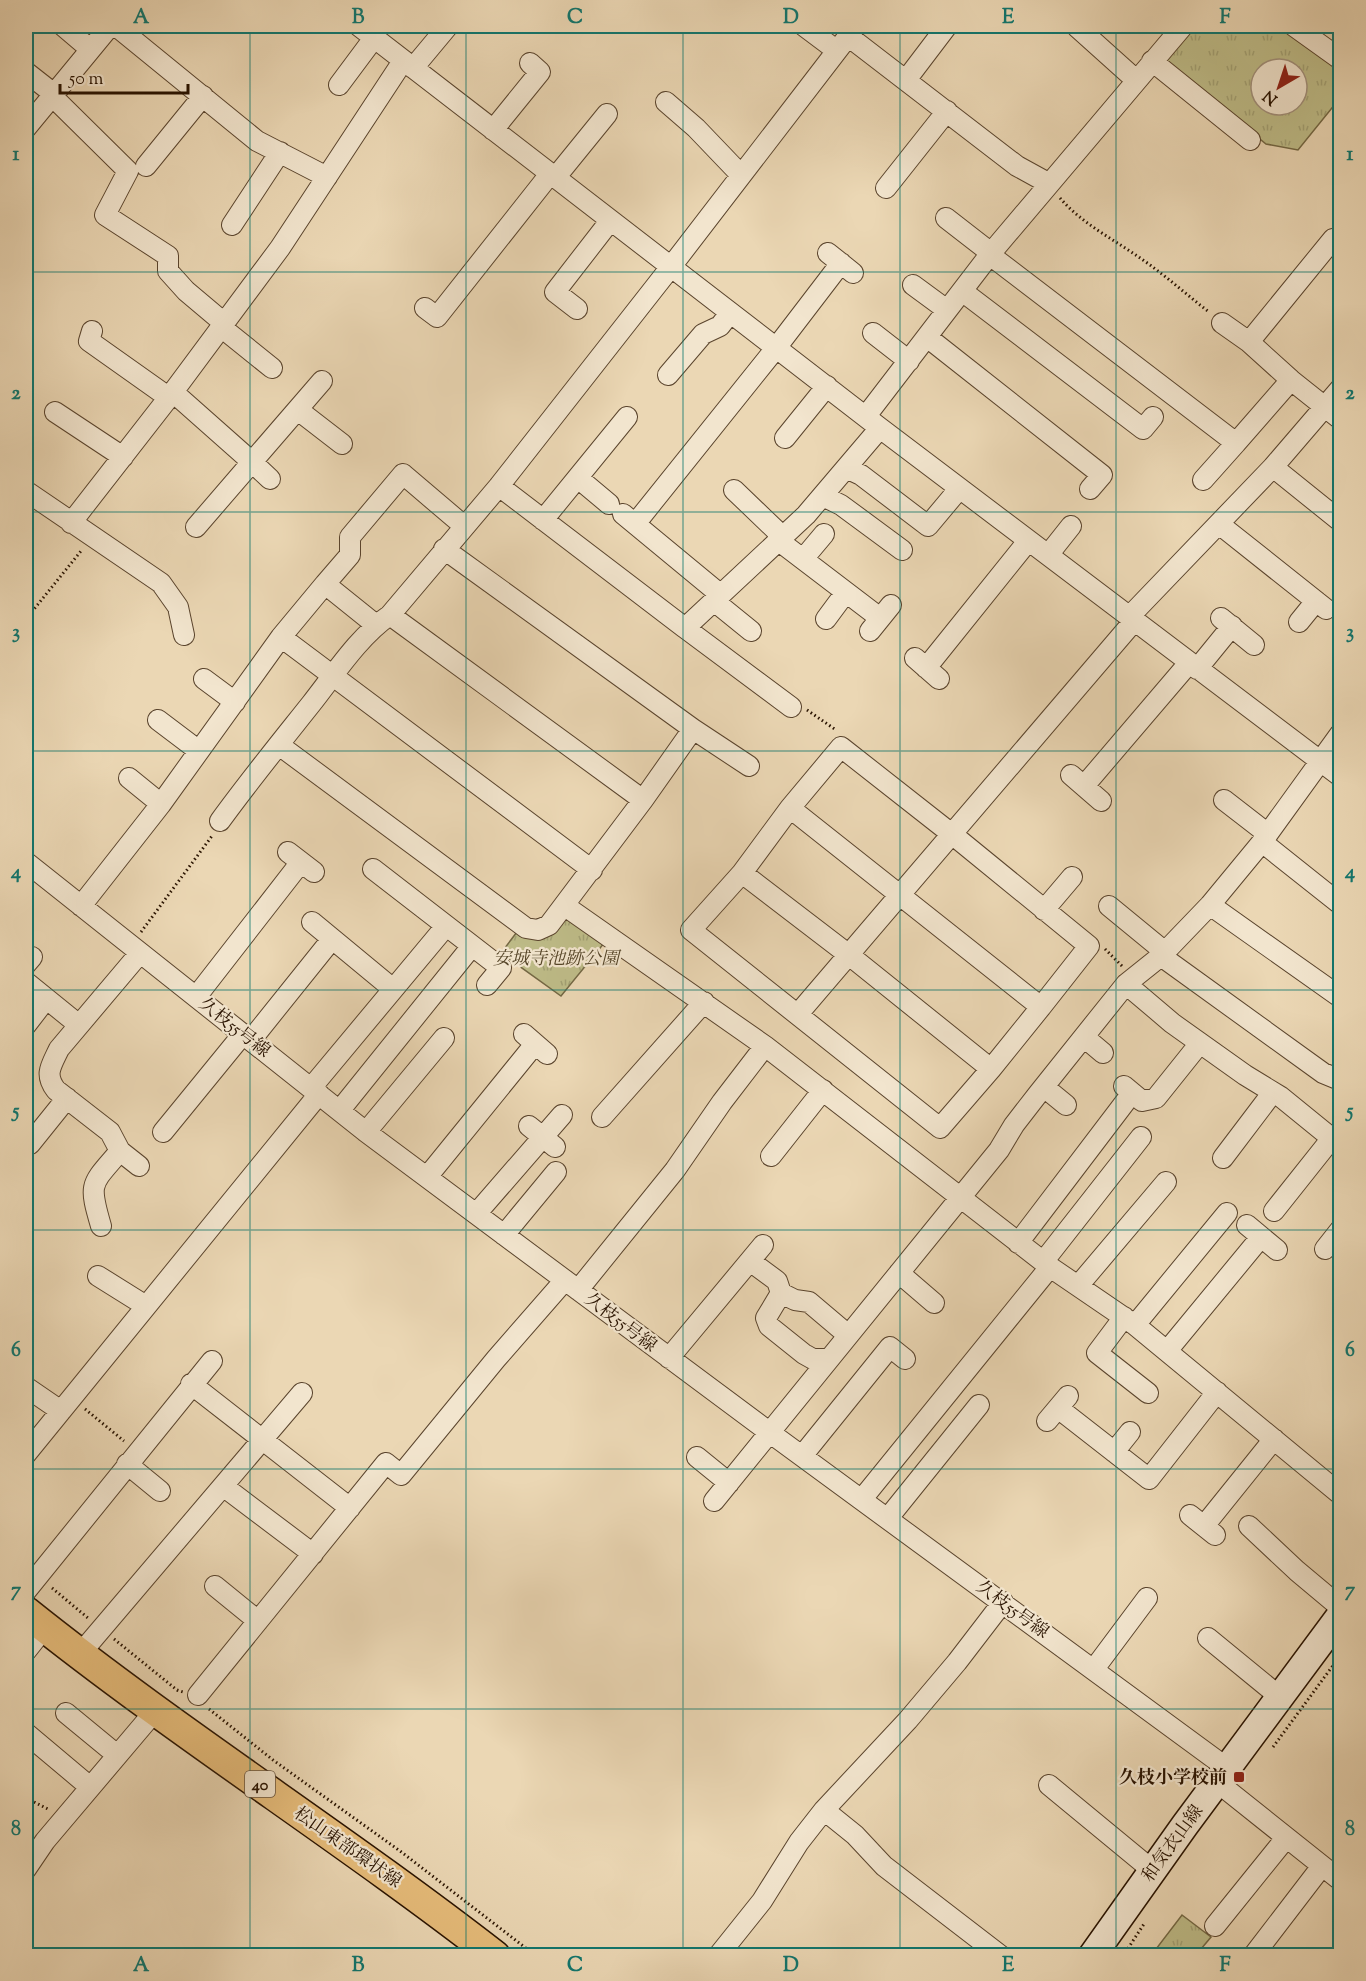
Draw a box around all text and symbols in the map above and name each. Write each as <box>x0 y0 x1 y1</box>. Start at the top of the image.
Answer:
text: A <box>133 4 150 33</box>
text: B <box>352 4 365 33</box>
text: C <box>567 4 583 33</box>
text: D <box>783 4 799 33</box>
text: E <box>1002 4 1015 33</box>
text: F <box>1219 4 1231 33</box>
scale bar <box>60 57 188 95</box>
north arrow <box>1249 57 1309 117</box>
text: 50 m <box>68 67 104 93</box>
text: N <box>1259 84 1283 110</box>
text: 1 <box>13 141 20 170</box>
text: 1 <box>1347 141 1354 170</box>
text: 2 <box>11 380 21 409</box>
text: 2 <box>1345 380 1355 409</box>
text: 3 <box>12 619 20 648</box>
text: 3 <box>1346 619 1354 648</box>
text: 4 <box>10 859 21 888</box>
text: 4 <box>1344 859 1355 888</box>
park label: 安城寺池跡公園 <box>493 947 622 973</box>
street label: 久枝55号線 <box>192 992 275 1065</box>
text: 5 <box>11 1098 20 1127</box>
text: 5 <box>1345 1098 1354 1127</box>
street label: 久枝55号線 <box>578 1288 661 1359</box>
text: 6 <box>11 1337 21 1366</box>
text: 6 <box>1345 1337 1355 1366</box>
street label: 久枝55号線 <box>970 1575 1054 1646</box>
text: 7 <box>11 1577 22 1606</box>
text: 7 <box>1345 1577 1356 1606</box>
place label: 久枝小学校前 <box>1119 1766 1227 1792</box>
marker: 久枝小学校前 <box>1232 1770 1246 1784</box>
road number: 40 <box>245 1771 275 1797</box>
street label: 和気衣山線 <box>1137 1800 1211 1888</box>
street label: 松山東部環状線 <box>288 1802 406 1895</box>
text: 8 <box>11 1816 21 1845</box>
text: 8 <box>1345 1816 1355 1845</box>
text: A <box>133 1952 150 1981</box>
text: B <box>352 1952 365 1981</box>
text: C <box>567 1952 583 1981</box>
text: D <box>783 1952 799 1981</box>
text: E <box>1002 1952 1015 1981</box>
text: F <box>1219 1952 1231 1981</box>

